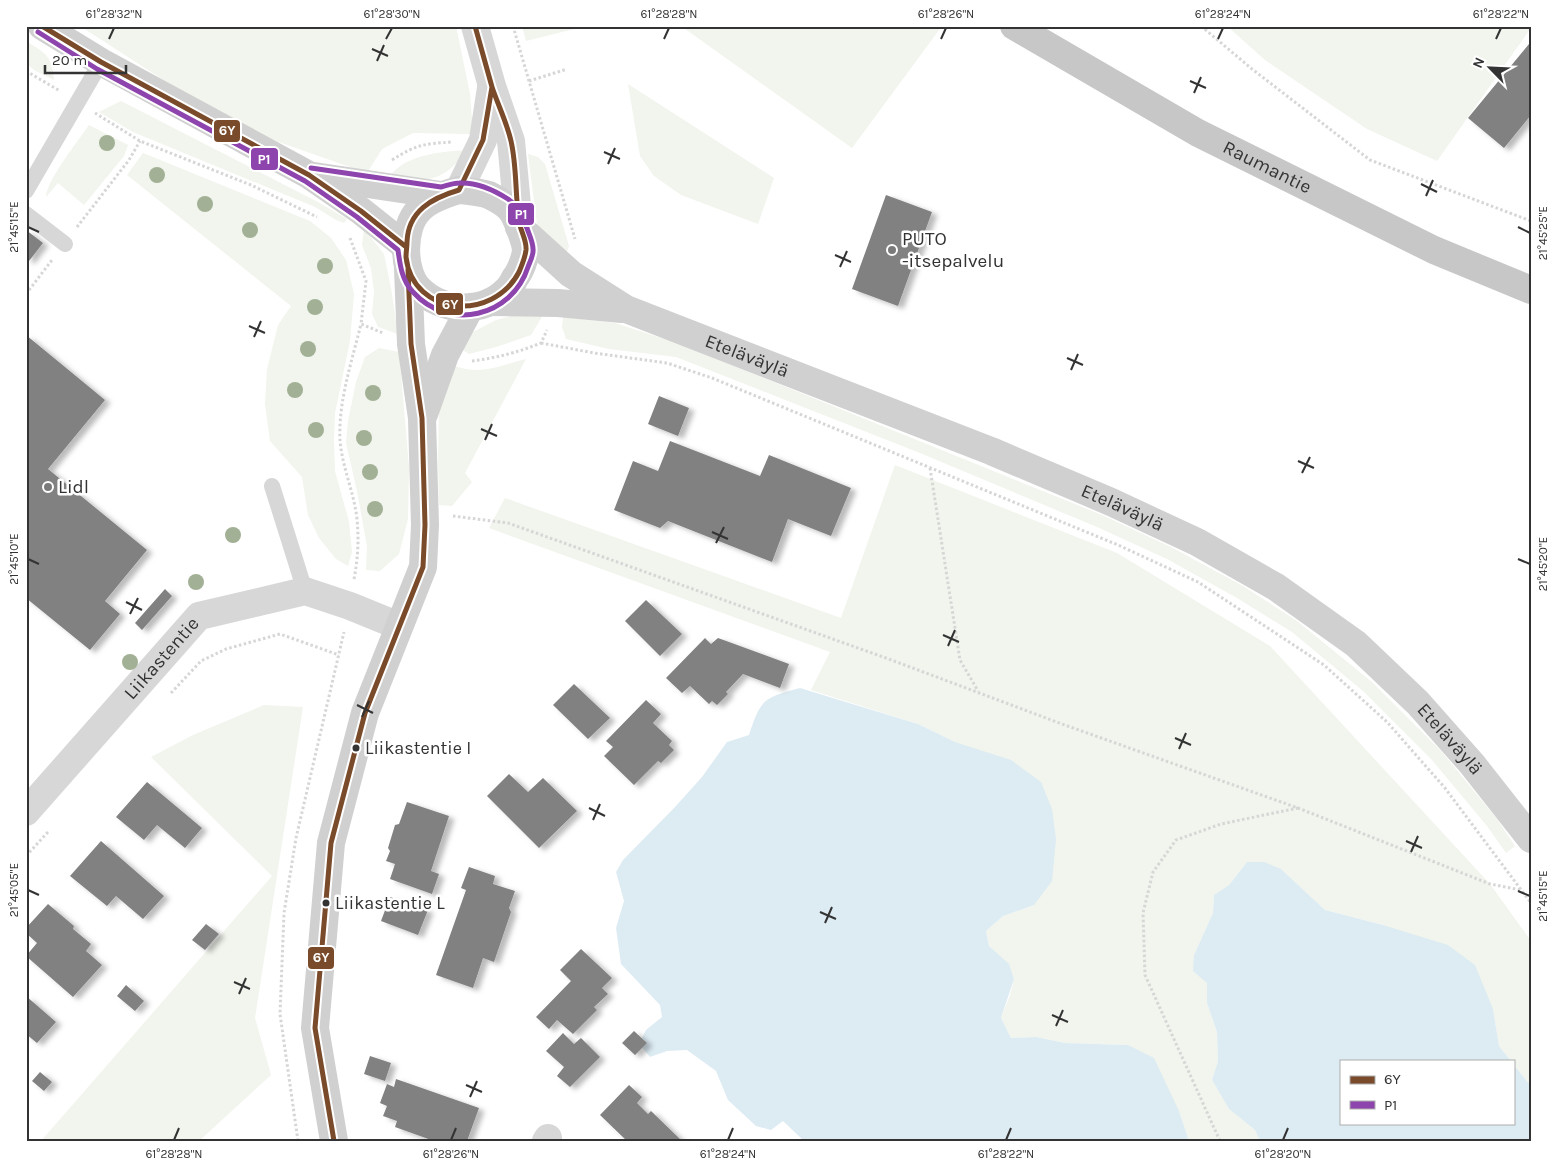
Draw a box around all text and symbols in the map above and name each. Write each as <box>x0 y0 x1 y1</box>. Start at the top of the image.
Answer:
text: 61°28'32"N <box>86 7 142 21</box>
text: 61°28'30"N <box>364 7 420 21</box>
text: 61°28'28"N <box>640 7 698 21</box>
text: 61°28'26"N <box>918 7 974 21</box>
text: 61°28'24"N <box>1195 7 1251 21</box>
text: 61°28'22"N <box>1473 7 1529 21</box>
scale bar <box>45 42 126 74</box>
north arrow <box>1464 42 1514 92</box>
text: 20 m <box>52 51 87 69</box>
text: N <box>1469 55 1488 71</box>
line badge: 6Y <box>213 119 241 143</box>
text: 6Y <box>219 122 236 139</box>
street label: Raumantie <box>1219 136 1315 198</box>
line badge: P1 <box>250 147 279 171</box>
text: P1 <box>257 151 271 168</box>
text: 21°45'15"E <box>7 201 21 253</box>
line badge: P1 <box>507 202 535 226</box>
text: P1 <box>514 206 528 223</box>
text: 21°45'25"E <box>1536 206 1550 260</box>
place label: PUTO -itsepalvelu <box>902 228 1004 272</box>
marker: PUTO -itsepalvelu <box>886 244 898 256</box>
line badge: 6Y <box>435 292 464 316</box>
text: 6Y <box>442 296 459 313</box>
street label: Eteläväylä <box>702 330 792 382</box>
place label: Lidl <box>58 476 89 498</box>
street label: Eteläväylä <box>1078 480 1167 536</box>
marker: Lidl <box>42 481 54 493</box>
text: 21°45'10"E <box>7 533 21 585</box>
text: 21°45'20"E <box>1536 537 1550 591</box>
street label: Liikastentie <box>120 613 204 704</box>
street label: Eteläväylä <box>1412 699 1487 779</box>
place label: Liikastentie I <box>365 737 471 759</box>
marker: Liikastentie I <box>351 743 361 753</box>
text: 21°45'05"E <box>7 863 21 917</box>
text: 21°45'15"E <box>1536 870 1550 922</box>
place label: Liikastentie L <box>335 892 445 914</box>
marker: Liikastentie L <box>321 898 331 908</box>
line badge: 6Y <box>307 946 335 970</box>
text: 6Y <box>313 949 330 966</box>
legend <box>1340 1060 1514 1124</box>
text: 6Y <box>1384 1070 1402 1088</box>
text: P1 <box>1384 1096 1397 1114</box>
text: 61°28'28"N <box>145 1147 203 1161</box>
text: 61°28'26"N <box>423 1147 479 1161</box>
text: 61°28'24"N <box>700 1147 756 1161</box>
text: 61°28'22"N <box>978 1147 1034 1161</box>
text: 61°28'20"N <box>1255 1147 1311 1161</box>

